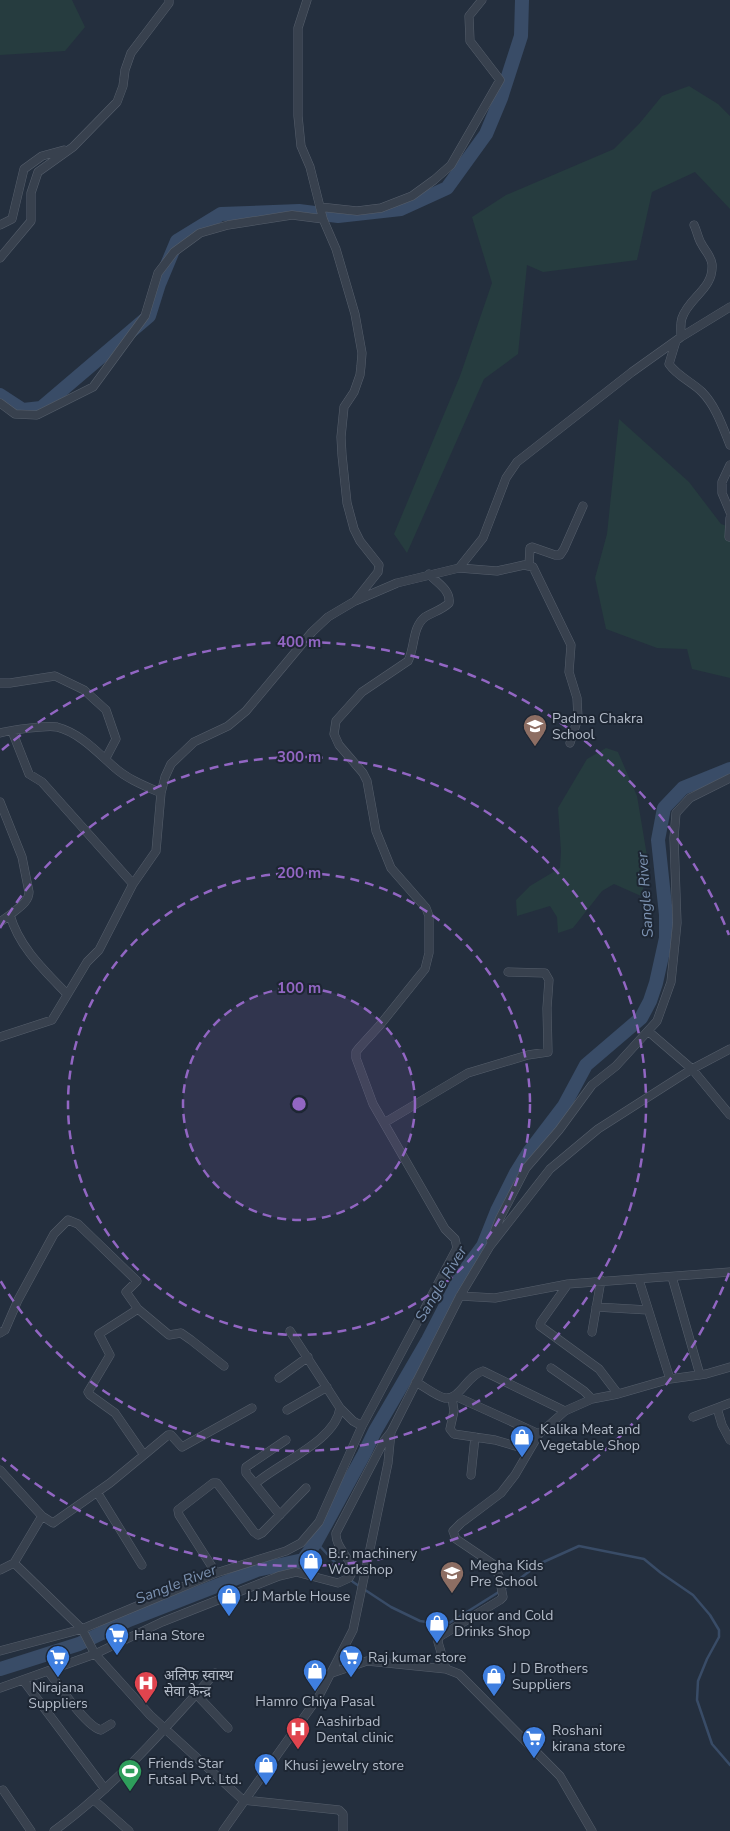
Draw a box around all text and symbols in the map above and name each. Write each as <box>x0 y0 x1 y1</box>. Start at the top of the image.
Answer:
text: 400 m <box>277 632 321 652</box>
place label: Padma Chakra School <box>552 709 643 744</box>
school or university icon: Padma Chakra School <box>522 713 548 747</box>
text: 300 m <box>277 747 321 767</box>
water label: Sangle River <box>632 851 658 938</box>
text: 200 m <box>277 863 321 883</box>
text: 100 m <box>277 978 321 998</box>
centre of rings <box>290 1095 308 1113</box>
water label: Sangle River <box>410 1242 472 1326</box>
place label: Kalika Meat and Vegetable Shop <box>539 1420 640 1455</box>
shop icon: Kalika Meat and Vegetable Shop <box>509 1424 535 1458</box>
place label: B.r. machinery Workshop <box>328 1544 418 1579</box>
shop icon: B.r. machinery Workshop <box>298 1548 324 1582</box>
place label: Megha Kids Pre School <box>470 1556 544 1591</box>
water label: Sangle River <box>133 1559 220 1609</box>
school or university icon: Megha Kids Pre School <box>439 1560 465 1594</box>
shop icon: J.J Marble House <box>216 1583 242 1617</box>
place label: J.J Marble House <box>245 1587 350 1606</box>
place label: Liquor and Cold Drinks Shop <box>454 1606 553 1641</box>
shop icon: Liquor and Cold Drinks Shop <box>424 1610 450 1644</box>
supermarket icon: Hana Store <box>104 1622 130 1656</box>
place label: Hana Store <box>134 1626 205 1645</box>
supermarket icon: Nirajana Suppliers <box>45 1644 71 1678</box>
supermarket icon: Raj kumar store <box>338 1644 364 1678</box>
place label: Raj kumar store <box>368 1648 466 1667</box>
shop icon: Hamro Chiya Pasal <box>302 1658 328 1692</box>
place label: J D Brothers Suppliers <box>511 1659 588 1694</box>
shop icon: J D Brothers Suppliers <box>481 1663 507 1697</box>
place label: अलिफ स्वास्थ सेवा केन्द्र <box>164 1666 234 1701</box>
hospital icon: अलिफ स्वास्थ सेवा केन्द्र <box>133 1670 159 1704</box>
place label: Nirajana Suppliers <box>28 1678 88 1713</box>
place label: Hamro Chiya Pasal <box>255 1692 376 1711</box>
place label: Aashirbad Dental clinic <box>316 1712 394 1747</box>
hospital icon: Aashirbad Dental clinic <box>285 1716 311 1750</box>
place label: Roshani kirana store <box>552 1721 625 1756</box>
supermarket icon: Roshani kirana store <box>521 1725 547 1759</box>
shop icon: Khusi jewelry store <box>253 1752 279 1786</box>
place label: Friends Star Futsal Pvt. Ltd. <box>148 1754 242 1789</box>
place label: Khusi jewelry store <box>284 1756 404 1775</box>
sports icon: Friends Star Futsal Pvt. Ltd. <box>117 1758 143 1792</box>

